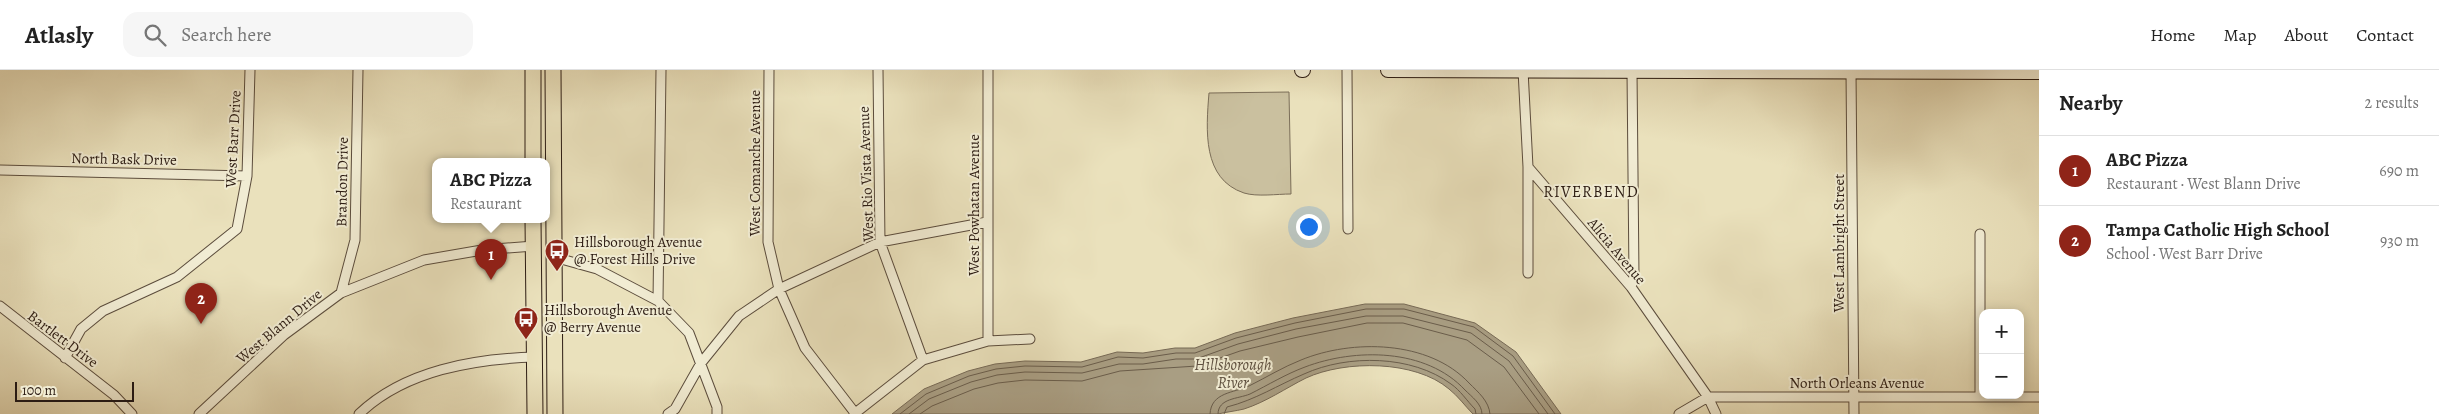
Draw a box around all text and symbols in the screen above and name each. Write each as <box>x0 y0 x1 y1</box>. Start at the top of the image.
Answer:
search box <box>123 12 473 57</box>
text: Atlasly <box>25 19 93 51</box>
icon: search <box>141 21 169 49</box>
text: Search here <box>181 22 272 48</box>
text: Home <box>2150 23 2195 47</box>
text: Map <box>2223 23 2256 47</box>
text: About <box>2284 23 2328 47</box>
text: Contact <box>2356 23 2414 47</box>
street label: West Barr Drive <box>220 89 246 189</box>
street label: West Comanche Avenue <box>745 89 765 237</box>
text: Nearby <box>2059 89 2122 117</box>
text: 2 results <box>2364 92 2419 114</box>
street label: West Rio Vista Avenue <box>854 106 878 243</box>
street label: West Powhatan Avenue <box>964 134 984 277</box>
street label: Brandon Drive <box>331 137 353 227</box>
text: ABC Pizza <box>2106 147 2188 173</box>
street label: North Bask Drive <box>71 148 177 170</box>
popup <box>432 158 550 223</box>
text: 1 <box>2072 160 2078 182</box>
text: 690 m <box>2379 160 2419 182</box>
text: ABC Pizza <box>450 167 532 193</box>
text: Restaurant · West Blann Drive <box>2106 173 2301 195</box>
street label: West Lambright Street <box>1829 174 1849 313</box>
district label: RIVERBEND <box>1543 181 1639 203</box>
text: Restaurant <box>450 193 522 215</box>
street label: Alicia Avenue <box>1582 213 1651 289</box>
your location <box>1296 214 1322 240</box>
text: Tampa Catholic High School <box>2106 217 2329 243</box>
text: 2 <box>2071 230 2079 252</box>
text: 930 m <box>2380 230 2419 252</box>
place label: Hillsborough Avenue @ Forest Hills Drive <box>574 232 702 269</box>
bus stop icon: Hillsborough Avenue @ Forest Hills Drive <box>544 238 570 272</box>
pin: 1 <box>475 239 507 280</box>
text: School · West Barr Drive <box>2106 243 2263 265</box>
pin: 2 <box>185 283 217 324</box>
street label: West Blann Drive <box>231 284 326 368</box>
place label: Hillsborough Avenue @ Berry Avenue <box>544 300 672 337</box>
street label: Bartlett Drive <box>24 306 103 372</box>
bus stop icon: Hillsborough Avenue @ Berry Avenue <box>513 306 539 340</box>
map controls <box>1979 309 2024 399</box>
button: + <box>1979 309 2024 354</box>
water label: Hillsborough River <box>1194 354 1272 394</box>
button: − <box>1979 354 2024 399</box>
street label: North Orleans Avenue <box>1789 373 1925 393</box>
scale bar <box>15 379 134 402</box>
text: 100 m <box>22 381 56 400</box>

